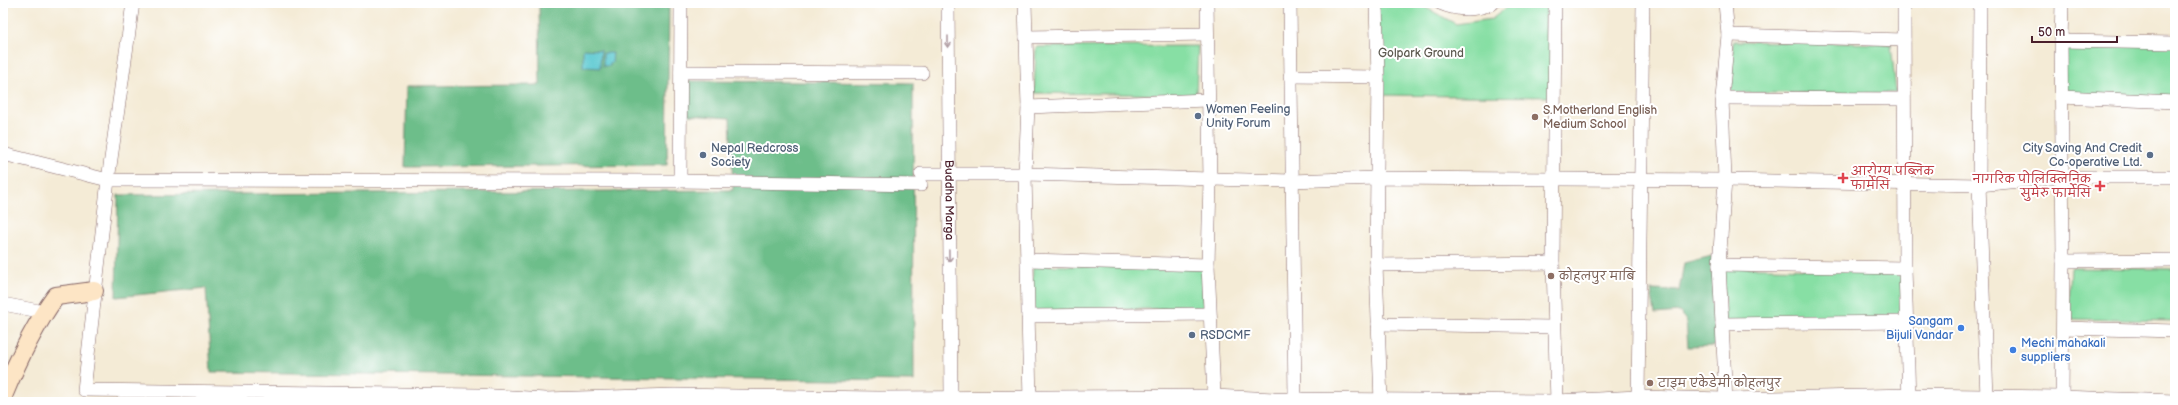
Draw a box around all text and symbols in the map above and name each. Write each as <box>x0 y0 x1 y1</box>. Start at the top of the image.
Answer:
scale bar <box>2032 18 2117 44</box>
text: 50 m <box>2038 25 2065 40</box>
one-way arrow <box>944 35 952 48</box>
park label: Golpark Ground <box>1378 46 1464 61</box>
place label: Women Feeling Unity Forum <box>1206 102 1290 131</box>
place label: S.Motherland English Medium School <box>1543 103 1657 132</box>
marker: Women Feeling Unity Forum <box>1193 111 1203 121</box>
marker: S.Motherland English Medium School <box>1530 112 1540 122</box>
place label: Nepal Redcross Society <box>711 141 799 170</box>
place label: City Saving And Credit Co-operative Ltd. <box>2022 141 2142 170</box>
marker: Nepal Redcross Society <box>698 150 708 160</box>
marker: City Saving And Credit Co-operative Ltd. <box>2145 150 2155 160</box>
street label: Buddha Marga <box>942 160 957 240</box>
place label: आरोग्य पब्लिक फार्मेसि <box>1850 162 1935 193</box>
place label: नागरिक पोलिक्लिनिक सुमेरु फार्मेसि <box>1972 170 2092 201</box>
marker: आरोग्य पब्लिक फार्मेसि <box>1838 173 1848 183</box>
marker: नागरिक पोलिक्लिनिक सुमेरु फार्मेसि <box>2094 180 2106 192</box>
one-way arrow <box>945 249 953 262</box>
place label: कोहलपुर माबि <box>1558 267 1637 284</box>
marker: कोहलपुर माबि <box>1546 271 1556 281</box>
place label: Sangam Bijuli Vandar <box>1886 314 1954 343</box>
marker: Sangam Bijuli Vandar <box>1956 323 1966 333</box>
place label: RSDCMF <box>1200 328 1251 343</box>
marker: RSDCMF <box>1187 330 1197 340</box>
place label: Mechi mahakali suppliers <box>2021 336 2106 365</box>
marker: Mechi mahakali suppliers <box>2008 345 2018 355</box>
place label: टाइम एकेडेमी कोहलपुर <box>1657 372 1782 391</box>
marker: टाइम एकेडेमी कोहलपुर <box>1645 378 1655 388</box>

